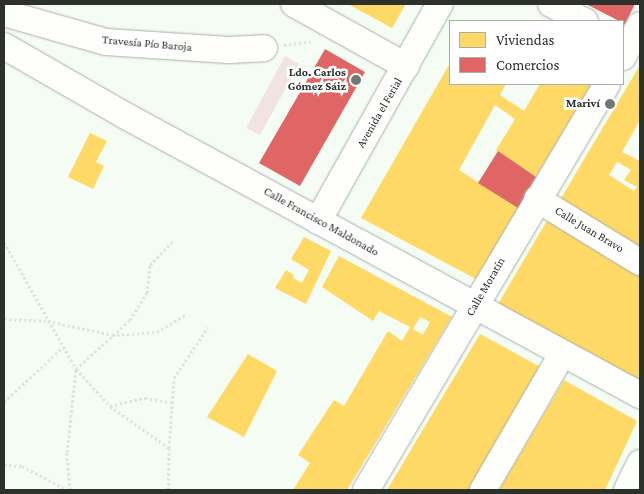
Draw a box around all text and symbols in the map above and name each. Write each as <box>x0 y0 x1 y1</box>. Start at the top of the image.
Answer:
legend <box>449 20 624 85</box>
text: Viviendas <box>496 32 555 48</box>
street label: Travesía Pío Baroja <box>101 33 193 55</box>
text: Comercios <box>496 57 559 73</box>
place label: Ldo. Carlos Gómez Sáiz <box>288 66 346 94</box>
marker: Ldo. Carlos Gómez Sáiz <box>350 74 362 86</box>
street label: Avenida el Ferial <box>354 75 406 151</box>
place label: Mariví <box>566 97 600 111</box>
marker: Mariví <box>604 98 616 110</box>
street label: Calle Francisco Maldonado <box>261 184 381 260</box>
street label: Calle Juan Bravo <box>552 204 626 256</box>
street label: Calle Moratín <box>463 255 509 319</box>

